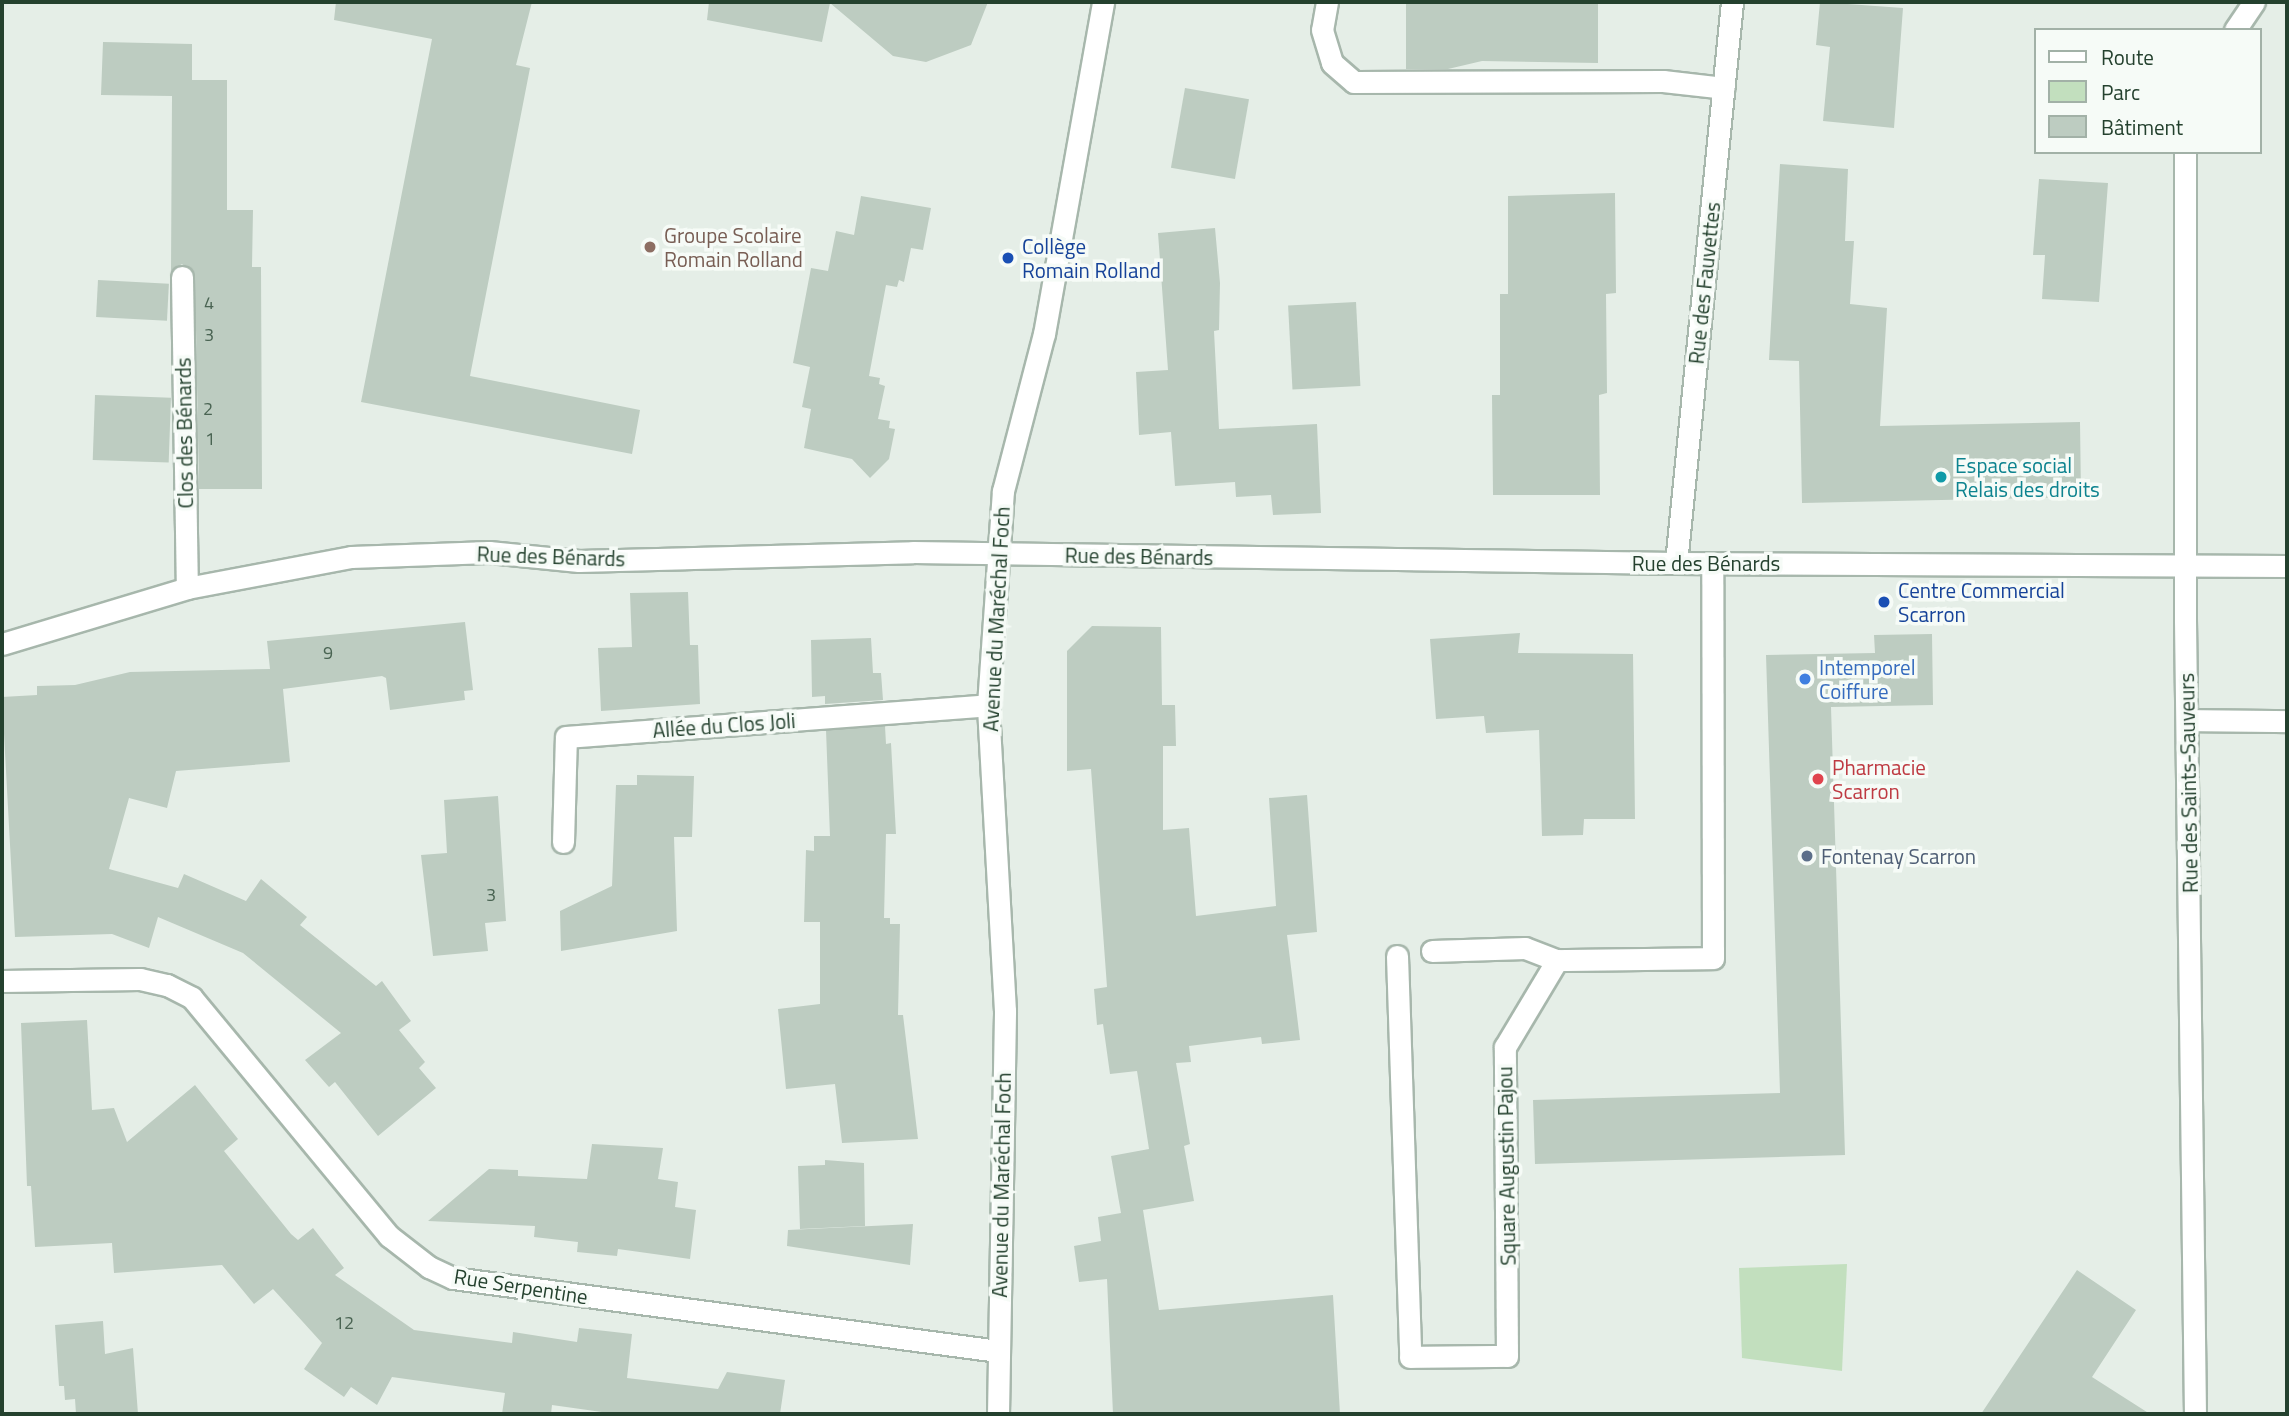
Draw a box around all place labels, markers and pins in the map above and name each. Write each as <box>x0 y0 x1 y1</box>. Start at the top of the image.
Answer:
place label: Groupe Scolaire Romain Rolland <box>664 222 803 272</box>
place label: Collège Romain Rolland <box>1022 233 1161 283</box>
marker: Groupe Scolaire Romain Rolland <box>642 239 658 255</box>
marker: Collège Romain Rolland <box>1000 250 1016 266</box>
place label: Espace social Relais des droits <box>1955 452 2100 502</box>
marker: Espace social Relais des droits <box>1933 469 1949 485</box>
place label: Centre Commercial Scarron <box>1898 577 2065 627</box>
marker: Centre Commercial Scarron <box>1876 594 1892 610</box>
place label: Intemporel Coiffure <box>1819 654 1916 704</box>
marker: Intemporel Coiffure <box>1797 671 1813 687</box>
place label: Pharmacie Scarron <box>1832 754 1926 804</box>
marker: Pharmacie Scarron <box>1810 771 1826 787</box>
place label: Fontenay Scarron <box>1821 843 1976 869</box>
marker: Fontenay Scarron <box>1799 848 1815 864</box>

